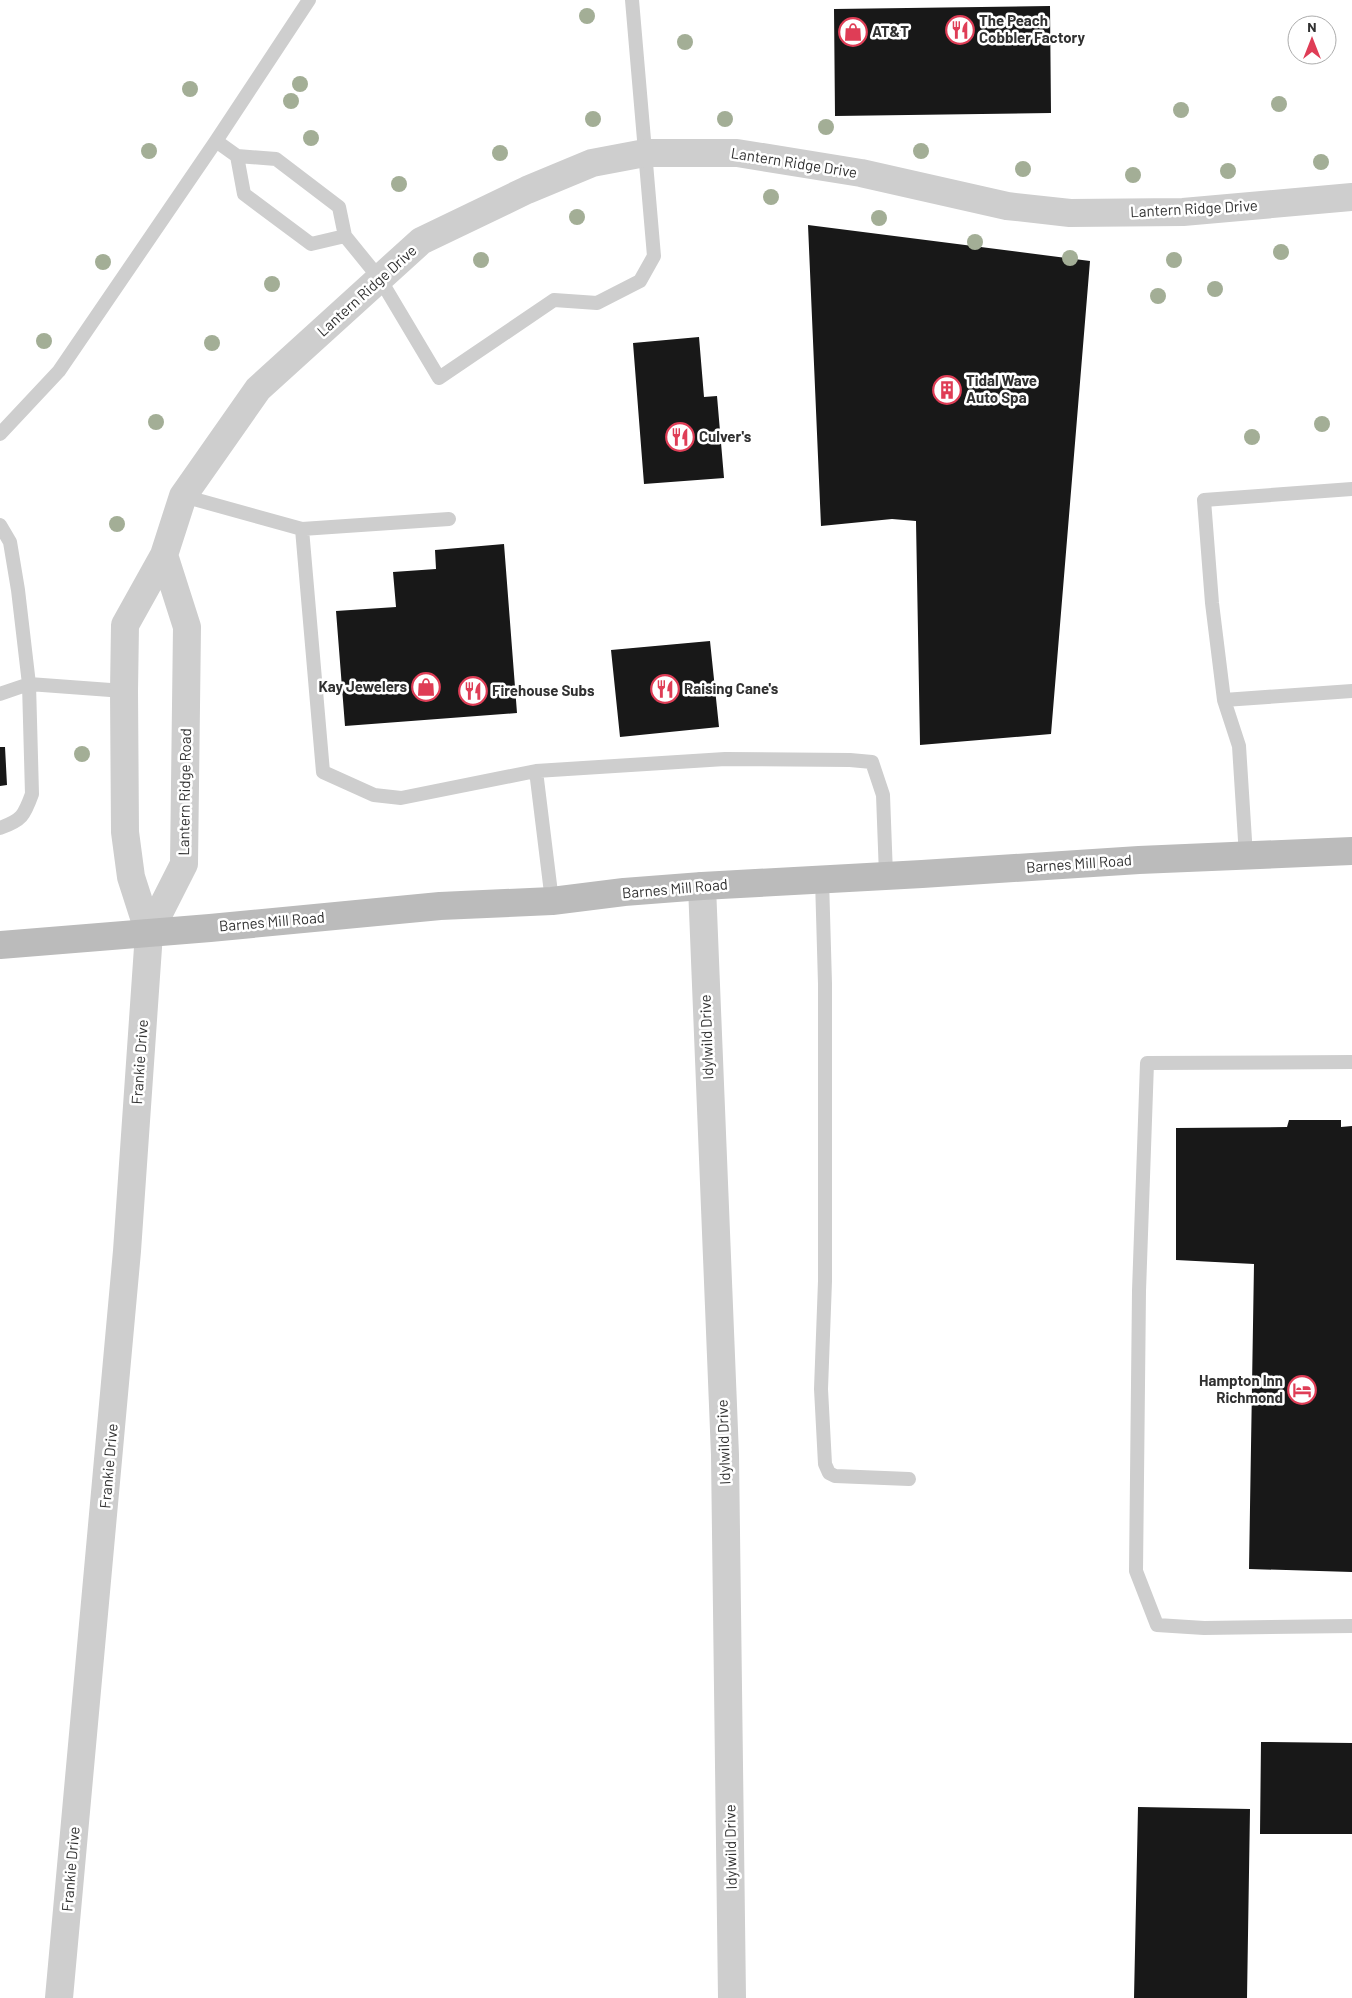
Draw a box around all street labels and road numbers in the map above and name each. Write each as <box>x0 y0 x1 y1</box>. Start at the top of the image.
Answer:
street label: Lantern Ridge Drive <box>730 143 859 181</box>
street label: Lantern Ridge Drive <box>1130 196 1258 220</box>
street label: Lantern Ridge Drive <box>313 241 420 340</box>
street label: Lantern Ridge Road <box>174 728 194 856</box>
street label: Barnes Mill Road <box>1025 850 1132 876</box>
street label: Barnes Mill Road <box>621 874 729 902</box>
street label: Barnes Mill Road <box>218 907 326 935</box>
street label: Idylwild Drive <box>696 994 716 1080</box>
street label: Frankie Drive <box>127 1019 151 1105</box>
street label: Idylwild Drive <box>713 1399 733 1485</box>
street label: Frankie Drive <box>95 1423 121 1509</box>
street label: Idylwild Drive <box>720 1804 740 1890</box>
street label: Frankie Drive <box>57 1826 83 1912</box>

